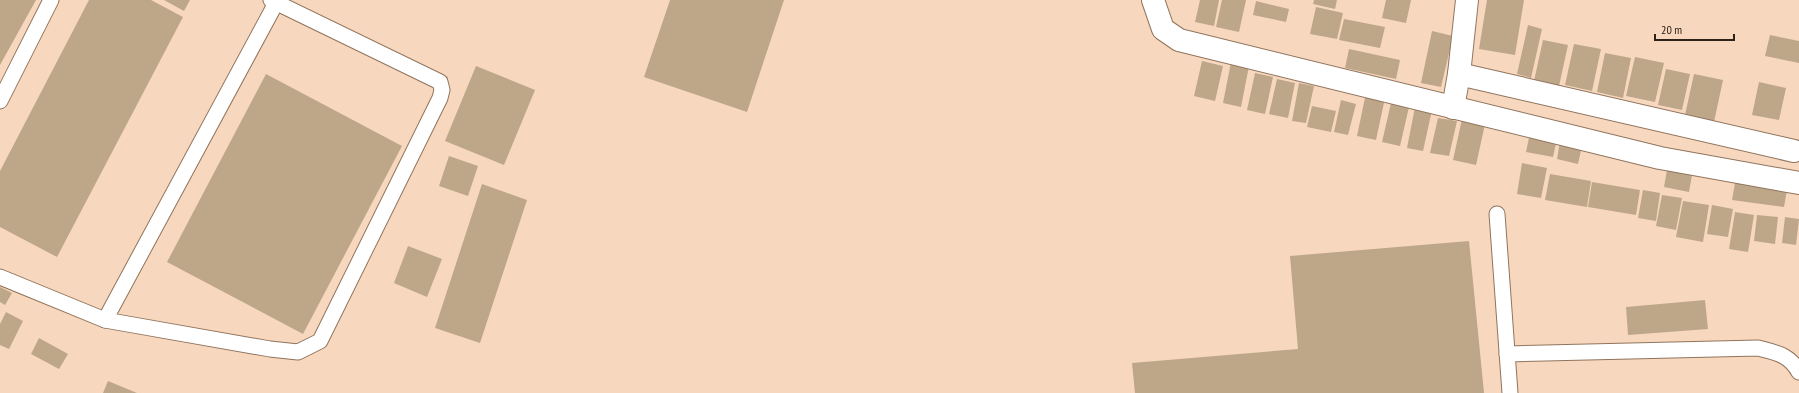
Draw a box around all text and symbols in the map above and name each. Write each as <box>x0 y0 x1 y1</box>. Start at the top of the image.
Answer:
scale bar <box>1655 16 1734 42</box>
text: 20 m <box>1661 22 1682 37</box>

